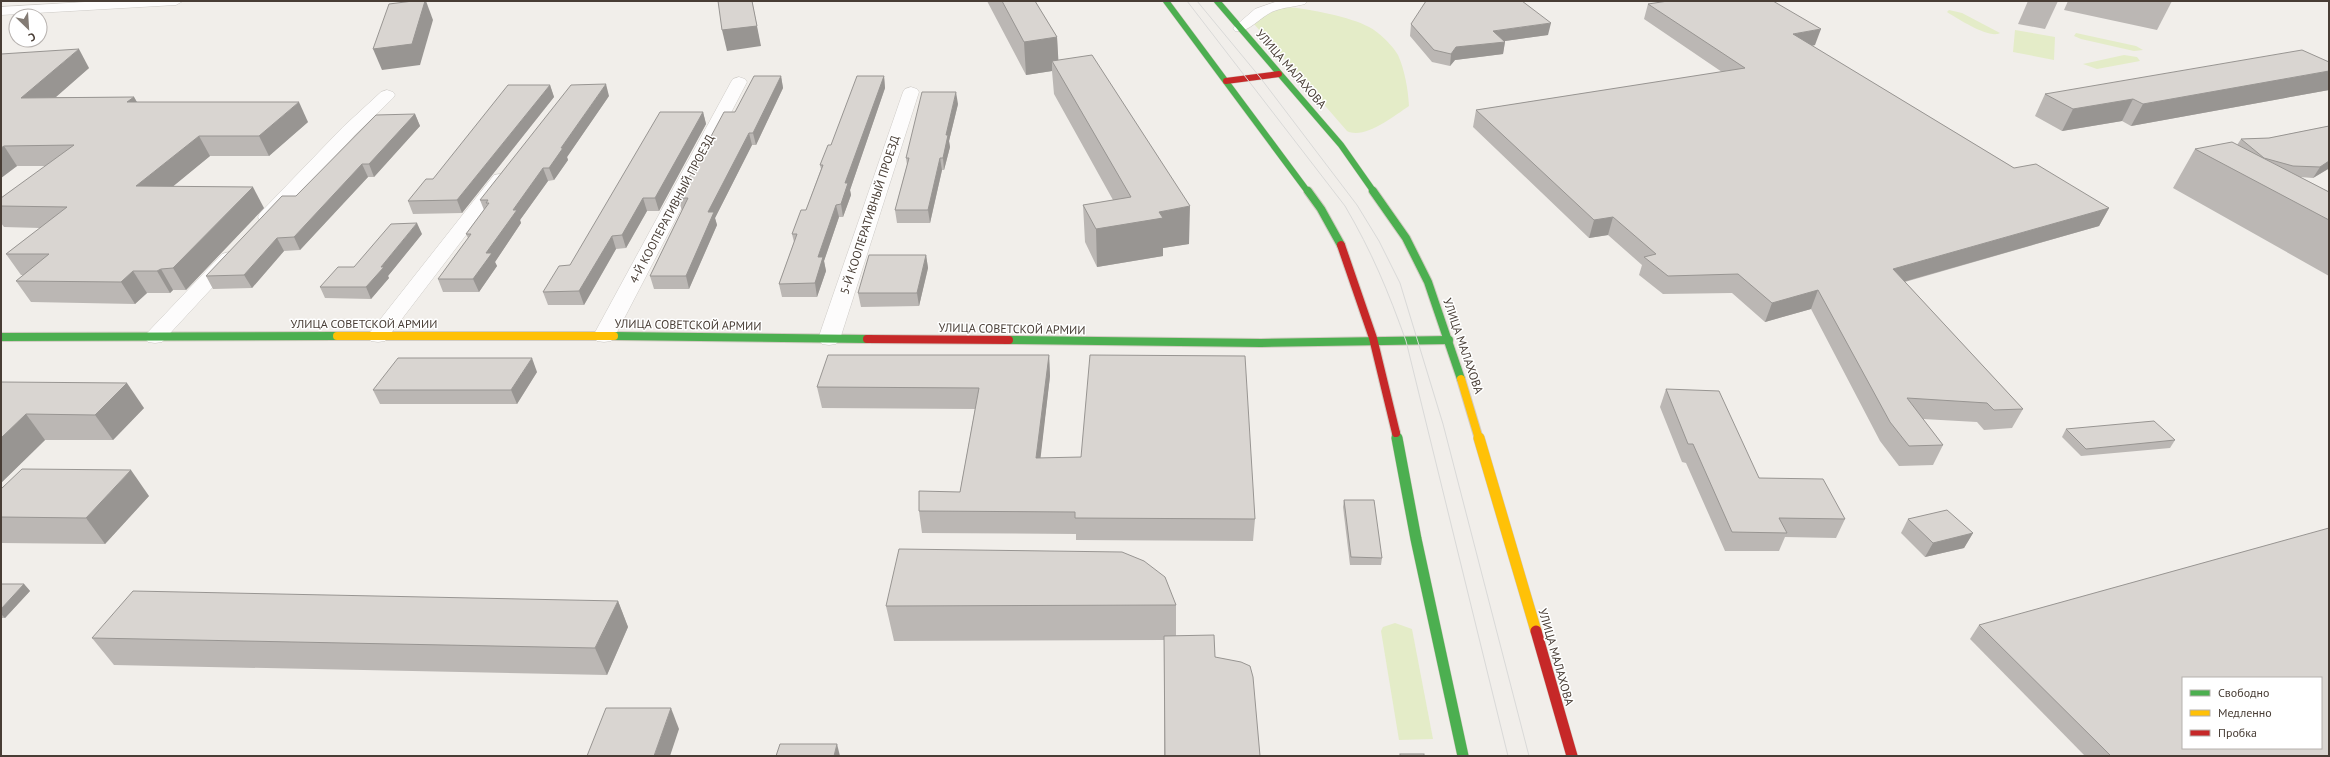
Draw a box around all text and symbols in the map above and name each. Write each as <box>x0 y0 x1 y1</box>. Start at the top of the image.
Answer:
north arrow <box>8 8 48 48</box>
street label: УЛИЦА МАЛАХОВА <box>1253 26 1330 111</box>
text: С <box>26 29 38 45</box>
street label: 4-Й КООПЕРАТИВНЫЙ ПРОЕЗД <box>626 132 717 286</box>
street label: 5-Й КООПЕРАТИВНЫЙ ПРОЕЗД <box>837 133 902 296</box>
street label: УЛИЦА МАЛАХОВА <box>1440 296 1487 396</box>
street label: УЛИЦА СОВЕТСКОЙ АРМИИ <box>291 316 437 331</box>
street label: УЛИЦА СОВЕТСКОЙ АРМИИ <box>614 316 762 333</box>
street label: УЛИЦА СОВЕТСКОЙ АРМИИ <box>938 320 1086 337</box>
street label: УЛИЦА МАЛАХОВА <box>1535 607 1577 707</box>
legend <box>2182 677 2322 749</box>
text: Свободно <box>2218 685 2269 700</box>
text: Медленно <box>2218 705 2272 720</box>
text: Пробка <box>2218 725 2257 740</box>

